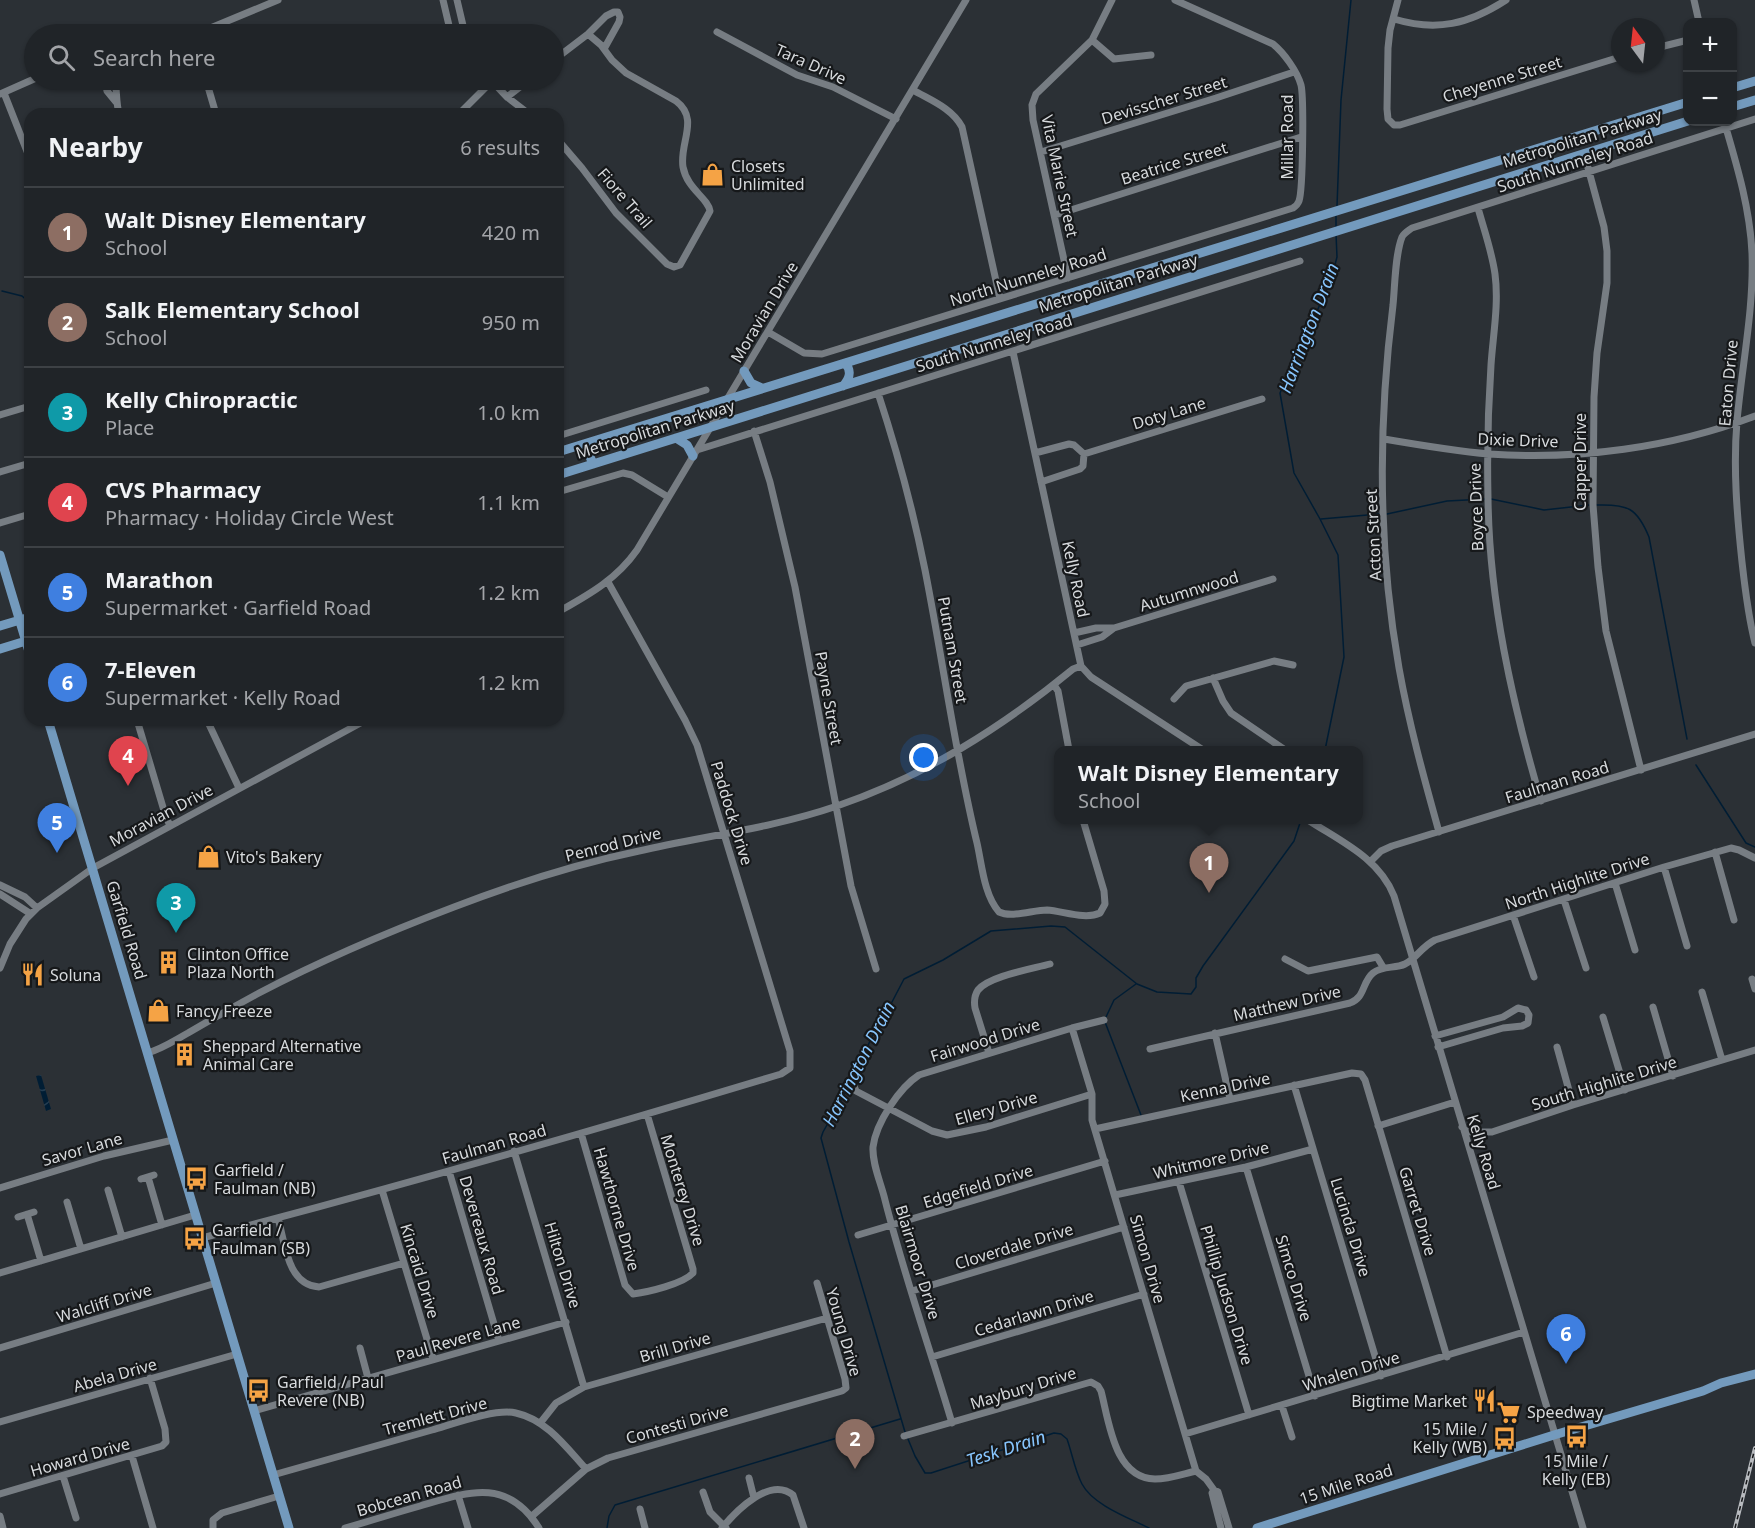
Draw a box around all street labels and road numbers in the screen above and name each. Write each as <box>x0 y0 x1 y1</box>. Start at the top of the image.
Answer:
street label: Tara Drive <box>772 39 850 89</box>
street label: Cheyenne Street <box>1440 50 1564 108</box>
street label: Devisscher Street <box>1099 70 1230 130</box>
street label: Millar Road <box>1276 94 1298 180</box>
street label: Metropolitan Parkway <box>1500 103 1665 173</box>
street label: Vita Marie Street <box>1036 113 1084 239</box>
street label: South Nunneley Road <box>1494 126 1656 198</box>
street label: Beatrice Street <box>1118 136 1230 190</box>
street label: Fiore Trail <box>593 163 657 233</box>
street label: North Nunneley Road <box>947 243 1109 311</box>
street label: Metropolitan Parkway <box>1036 248 1201 318</box>
street label: Moravian Drive <box>725 257 803 367</box>
street label: South Nunneley Road <box>913 309 1075 377</box>
street label: Eaton Drive <box>1713 339 1743 427</box>
street label: Doty Lane <box>1130 391 1208 435</box>
street label: Metropolitan Parkway <box>573 394 738 464</box>
street label: Capper Drive <box>1569 413 1591 511</box>
street label: Dixie Drive <box>1477 428 1559 452</box>
street label: Boyce Drive <box>1463 462 1489 552</box>
street label: Acton Street <box>1360 488 1386 582</box>
street label: Kelly Road <box>1057 539 1095 619</box>
street label: Autumnwood <box>1137 566 1241 616</box>
street label: Putnam Street <box>933 595 973 705</box>
street label: Payne Street <box>810 650 848 747</box>
street label: Faulman Road <box>1502 756 1612 808</box>
street label: Paddock Drive <box>706 758 758 868</box>
street label: Moravian Drive <box>105 778 217 852</box>
street label: Penrod Drive <box>563 821 663 867</box>
street label: North Highlite Drive <box>1502 847 1652 915</box>
street label: Garfield Road <box>102 878 152 982</box>
street label: Matthew Drive <box>1231 980 1343 1026</box>
street label: Fairwood Drive <box>927 1013 1043 1067</box>
street label: South Highlite Drive <box>1529 1050 1679 1116</box>
street label: Kenna Drive <box>1178 1067 1272 1107</box>
street label: Ellery Drive <box>952 1086 1040 1130</box>
street label: Kelly Road <box>1462 1112 1506 1192</box>
street label: Faulman Road <box>439 1119 549 1169</box>
street label: Savor Lane <box>39 1127 125 1171</box>
street label: Monterey Drive <box>656 1131 710 1249</box>
street label: Whitmore Drive <box>1151 1136 1271 1184</box>
street label: Hawthorne Drive <box>589 1144 645 1274</box>
street label: Edgefield Drive <box>920 1159 1036 1213</box>
street label: Garret Drive <box>1394 1164 1442 1258</box>
street label: Devereaux Road <box>455 1173 509 1297</box>
street label: Lucinda Drive <box>1325 1175 1377 1279</box>
street label: Blairmoor Drive <box>890 1202 946 1322</box>
street label: Simon Drive <box>1125 1212 1171 1306</box>
street label: Cloverdale Drive <box>952 1218 1076 1274</box>
street label: Hilton Drive <box>539 1219 587 1311</box>
street label: Kincaid Drive <box>395 1221 445 1321</box>
street label: Phillip Judson Drive <box>1195 1222 1259 1368</box>
street label: Simco Drive <box>1270 1232 1318 1324</box>
street label: Walcliff Drive <box>54 1278 154 1328</box>
street label: Cedarlawn Drive <box>972 1284 1096 1342</box>
street label: Young Drive <box>821 1285 867 1379</box>
street label: Paul Revere Lane <box>393 1311 523 1367</box>
street label: Brill Drive <box>637 1326 713 1368</box>
street label: Whalen Drive <box>1300 1346 1402 1396</box>
street label: Abela Drive <box>71 1353 159 1397</box>
street label: Maybury Drive <box>967 1361 1079 1415</box>
street label: Tremlett Drive <box>381 1392 489 1440</box>
street label: Contesti Drive <box>623 1399 731 1449</box>
street label: Howard Drive <box>28 1432 132 1482</box>
street label: 15 Mile Road <box>1297 1459 1395 1509</box>
street label: Bobcean Road <box>354 1471 464 1521</box>

